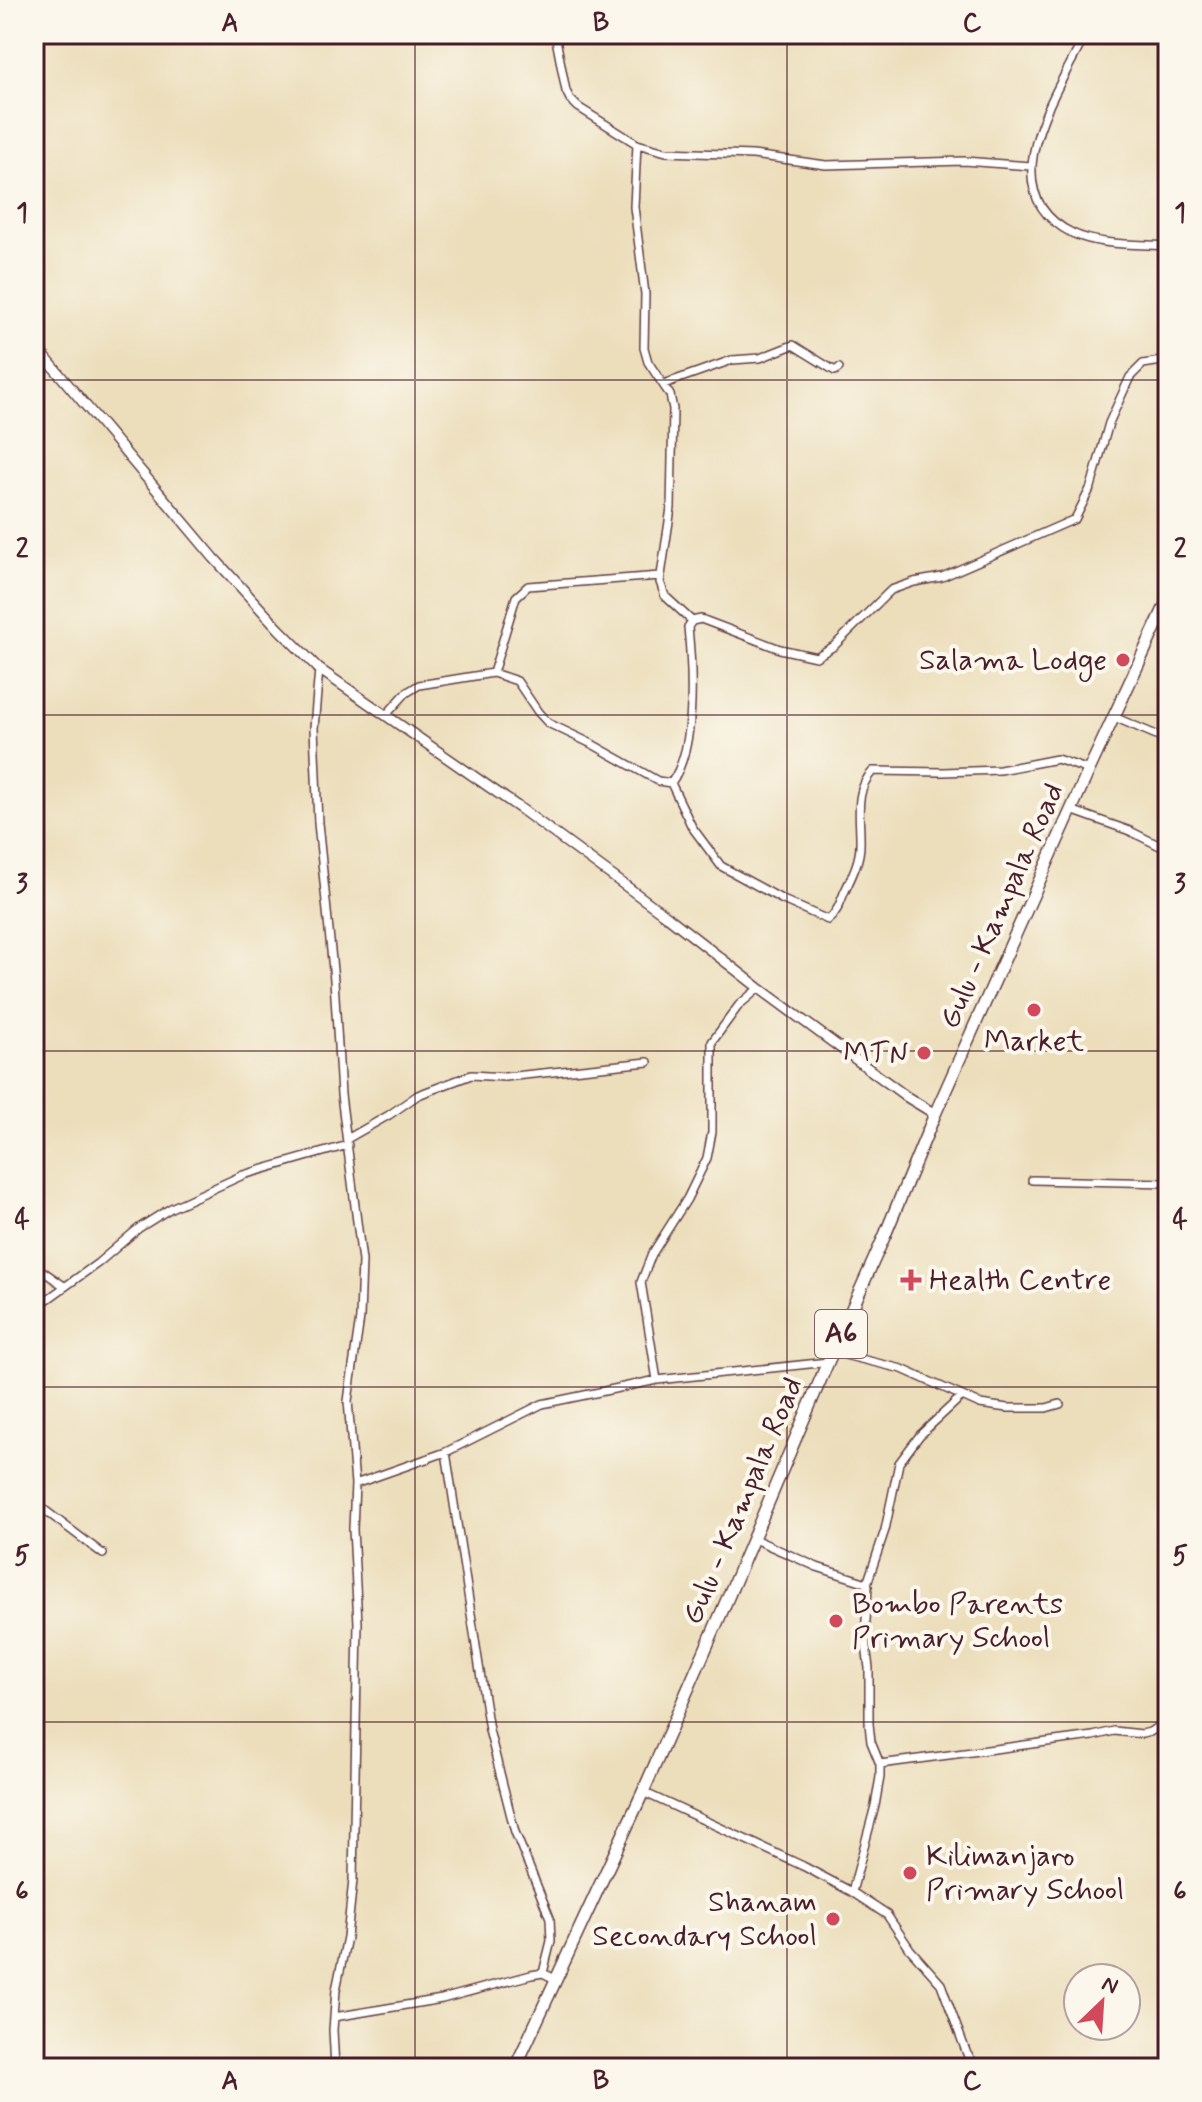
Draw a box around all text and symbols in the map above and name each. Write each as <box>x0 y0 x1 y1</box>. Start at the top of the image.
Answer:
text: A <box>221 7 239 41</box>
text: B <box>593 7 609 41</box>
text: C <box>963 7 982 41</box>
text: 1 <box>16 197 28 231</box>
text: 1 <box>1174 197 1186 231</box>
text: 2 <box>16 533 29 567</box>
text: 2 <box>1174 533 1187 567</box>
place label: Salama Lodge <box>919 641 1107 682</box>
marker: Salama Lodge <box>1114 651 1132 669</box>
street label: Gulu - Kampala Road <box>930 777 1074 1035</box>
text: 3 <box>16 868 28 902</box>
text: 3 <box>1174 868 1186 902</box>
marker: Market <box>1025 1001 1043 1019</box>
place label: Market <box>984 1022 1084 1061</box>
place label: MTN <box>843 1034 908 1073</box>
marker: MTN <box>915 1044 933 1062</box>
text: 4 <box>14 1204 30 1238</box>
text: 4 <box>1172 1204 1188 1238</box>
place label: Health Centre <box>929 1261 1111 1300</box>
marker: Health Centre <box>900 1269 922 1291</box>
road number: A6 <box>815 1310 867 1358</box>
street label: Gulu - Kampala Road <box>673 1372 813 1630</box>
text: 5 <box>14 1540 30 1574</box>
text: 5 <box>1172 1540 1188 1574</box>
place label: Bombo Parents Primary School <box>852 1585 1063 1658</box>
marker: Bombo Parents Primary School <box>827 1612 845 1630</box>
place label: Kilimanjaro Primary School <box>926 1837 1124 1910</box>
marker: Kilimanjaro Primary School <box>901 1864 919 1882</box>
text: 6 <box>15 1875 29 1909</box>
text: 6 <box>1173 1875 1187 1909</box>
place label: Shanam Secondary School <box>592 1883 817 1956</box>
marker: Shanam Secondary School <box>824 1910 842 1928</box>
north arrow <box>1062 1962 1142 2042</box>
text: N <box>1097 1970 1122 2001</box>
text: A <box>221 2065 239 2099</box>
text: B <box>593 2065 609 2099</box>
text: C <box>963 2065 982 2099</box>

